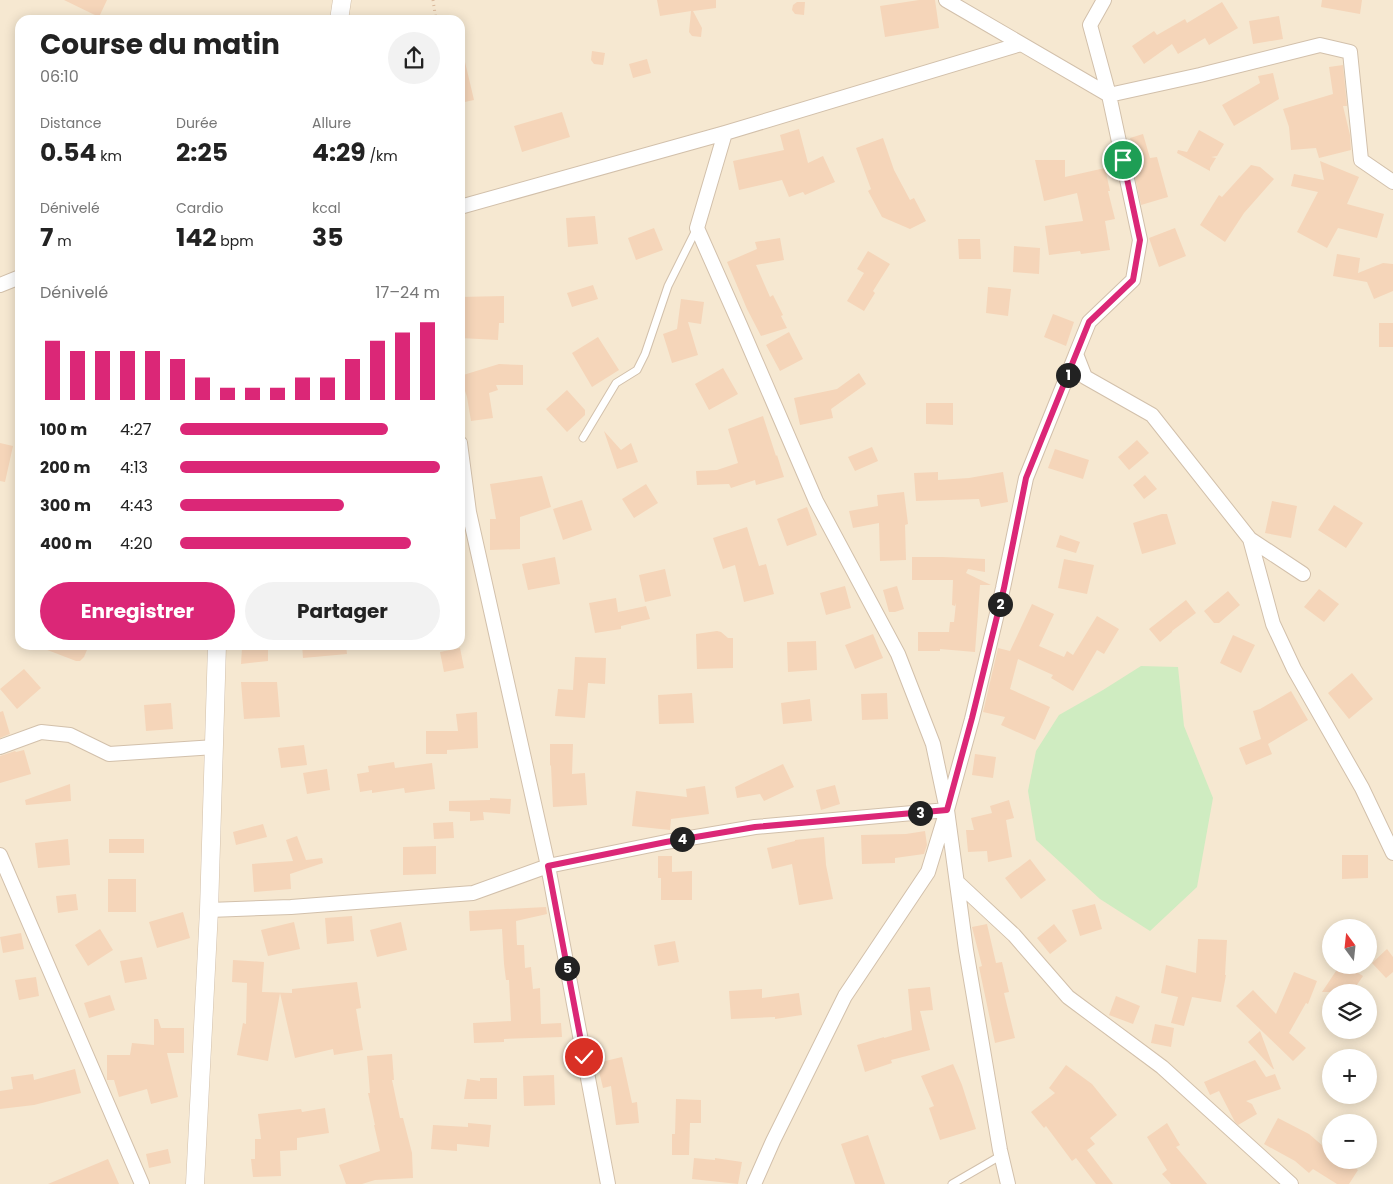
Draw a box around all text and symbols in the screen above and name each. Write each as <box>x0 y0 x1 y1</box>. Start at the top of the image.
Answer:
text: Course du matin <box>40 25 280 64</box>
button: share <box>388 32 440 84</box>
text: 06:10 <box>40 65 79 88</box>
text: Distance <box>40 113 101 133</box>
text: Durée <box>176 113 217 133</box>
text: Allure <box>312 113 351 133</box>
text: 0.54 <box>40 135 97 170</box>
text: 2:25 <box>176 135 228 170</box>
text: 4:29 <box>312 135 366 170</box>
pin <box>1102 139 1144 181</box>
text: km <box>97 146 122 166</box>
text: /km <box>366 146 398 166</box>
icon: arrive <box>1109 146 1137 174</box>
text: Dénivelé <box>40 198 100 218</box>
text: Cardio <box>176 198 223 218</box>
text: kcal <box>312 198 341 218</box>
text: 7 <box>40 220 53 255</box>
text: 142 <box>176 220 217 255</box>
text: 35 <box>312 220 343 255</box>
text: m <box>53 231 72 251</box>
text: bpm <box>217 231 254 251</box>
text: Dénivelé <box>40 281 108 304</box>
text: 17–24 m <box>375 281 440 304</box>
pin: 1 <box>1056 362 1080 388</box>
text: 1 <box>1066 365 1071 385</box>
text: 100 m <box>40 418 87 441</box>
text: 4:27 <box>120 418 151 441</box>
text: 200 m <box>40 456 90 479</box>
text: 4:13 <box>120 456 148 479</box>
text: 300 m <box>40 494 91 517</box>
text: 4:43 <box>120 494 153 517</box>
text: 400 m <box>40 532 92 555</box>
text: 4:20 <box>120 532 153 555</box>
button: Enregistrer <box>40 582 235 640</box>
button: Partager <box>245 582 440 640</box>
pin: 2 <box>988 592 1012 616</box>
text: 2 <box>997 594 1005 614</box>
pin: 3 <box>908 800 932 826</box>
text: 3 <box>916 803 925 823</box>
pin: 4 <box>670 826 694 852</box>
text: 4 <box>678 829 687 849</box>
north arrow <box>1322 919 1378 974</box>
map controls <box>1322 919 1377 1169</box>
pin: 5 <box>554 956 580 980</box>
text: 5 <box>563 958 572 978</box>
button: layers <box>1322 984 1377 1039</box>
pin <box>563 1036 605 1078</box>
icon: check <box>570 1043 598 1071</box>
button: + <box>1322 1049 1377 1104</box>
button: − <box>1322 1114 1377 1169</box>

